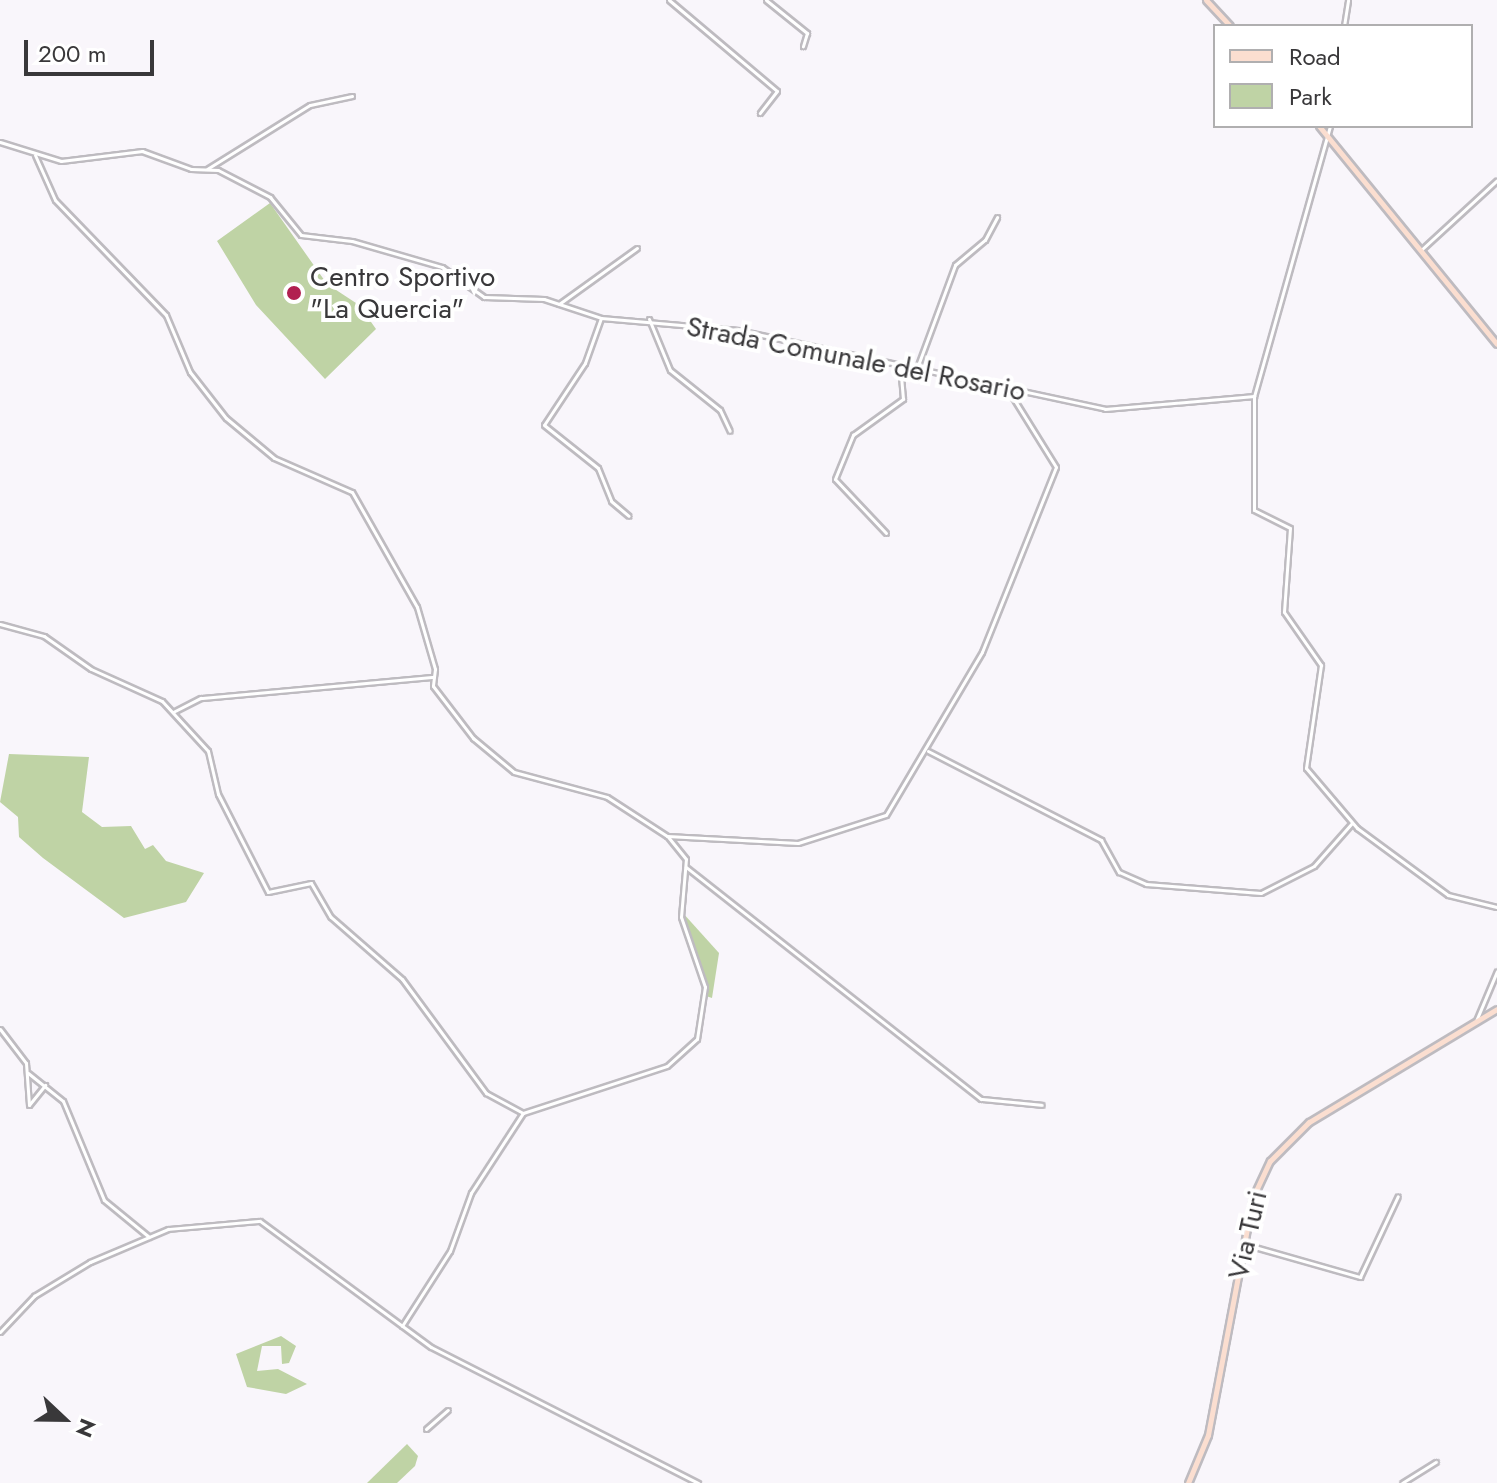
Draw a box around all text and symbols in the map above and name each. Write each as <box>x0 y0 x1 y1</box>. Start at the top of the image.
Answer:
scale bar <box>28 24 158 74</box>
legend <box>1213 24 1473 128</box>
text: 200 m <box>38 36 106 71</box>
text: Road <box>1289 39 1341 74</box>
text: Park <box>1289 79 1332 114</box>
place label: Centro Sportivo "La Quercia" <box>310 260 495 326</box>
marker: Centro Sportivo "La Quercia" <box>285 284 303 302</box>
street label: Strada Comunale del Rosario <box>684 310 1028 408</box>
street label: Via Turi <box>1222 1187 1274 1283</box>
north arrow <box>24 1379 104 1459</box>
text: N <box>68 1414 104 1442</box>

